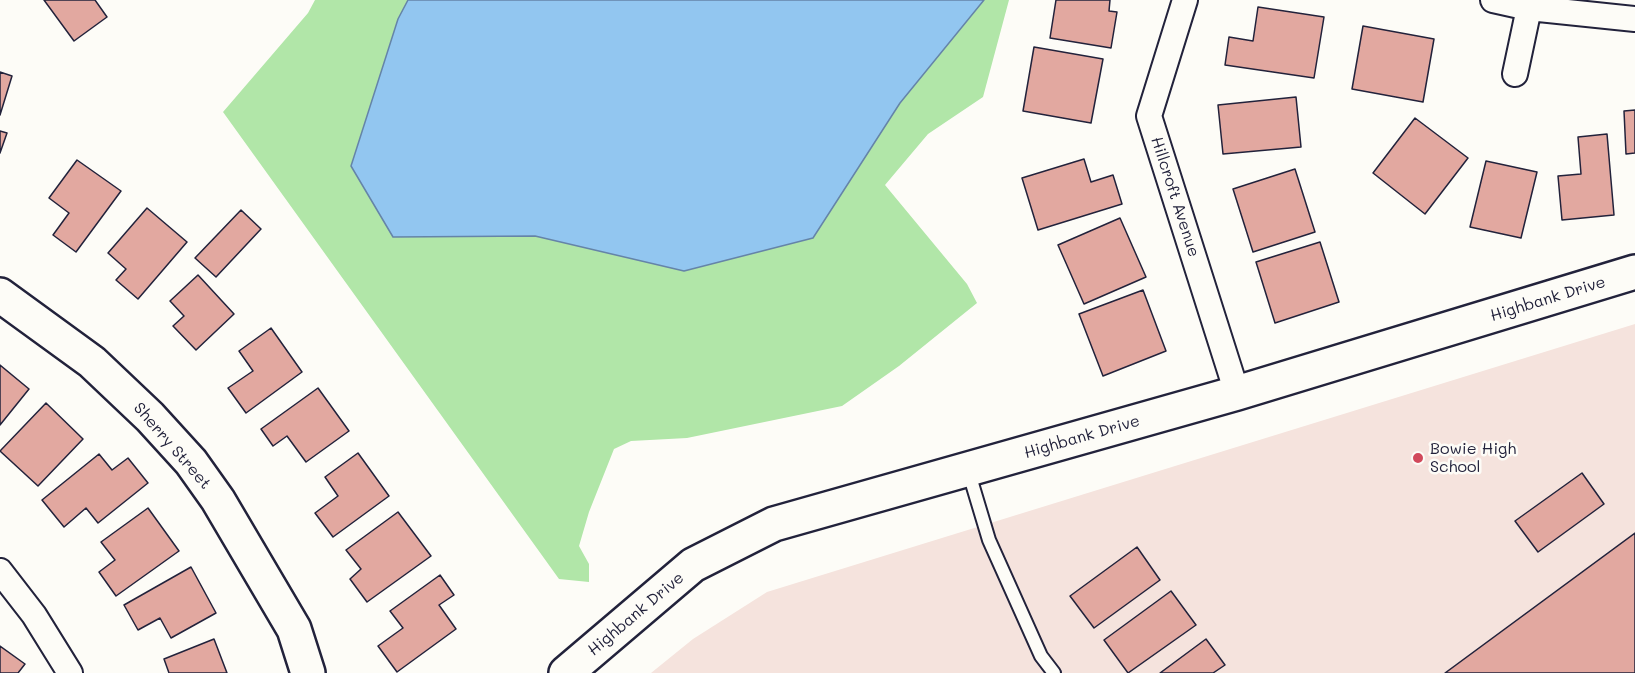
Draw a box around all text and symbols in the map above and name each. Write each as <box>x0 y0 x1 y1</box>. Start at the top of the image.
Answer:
street label: Hillcroft Avenue <box>1147 135 1203 259</box>
street label: Highbank Drive <box>1488 272 1608 326</box>
street label: Sherry Street <box>129 399 215 493</box>
street label: Highbank Drive <box>1022 411 1142 463</box>
place label: Bowie High School <box>1430 439 1516 477</box>
marker: Bowie High School <box>1411 451 1425 465</box>
street label: Highbank Drive <box>584 568 688 660</box>

